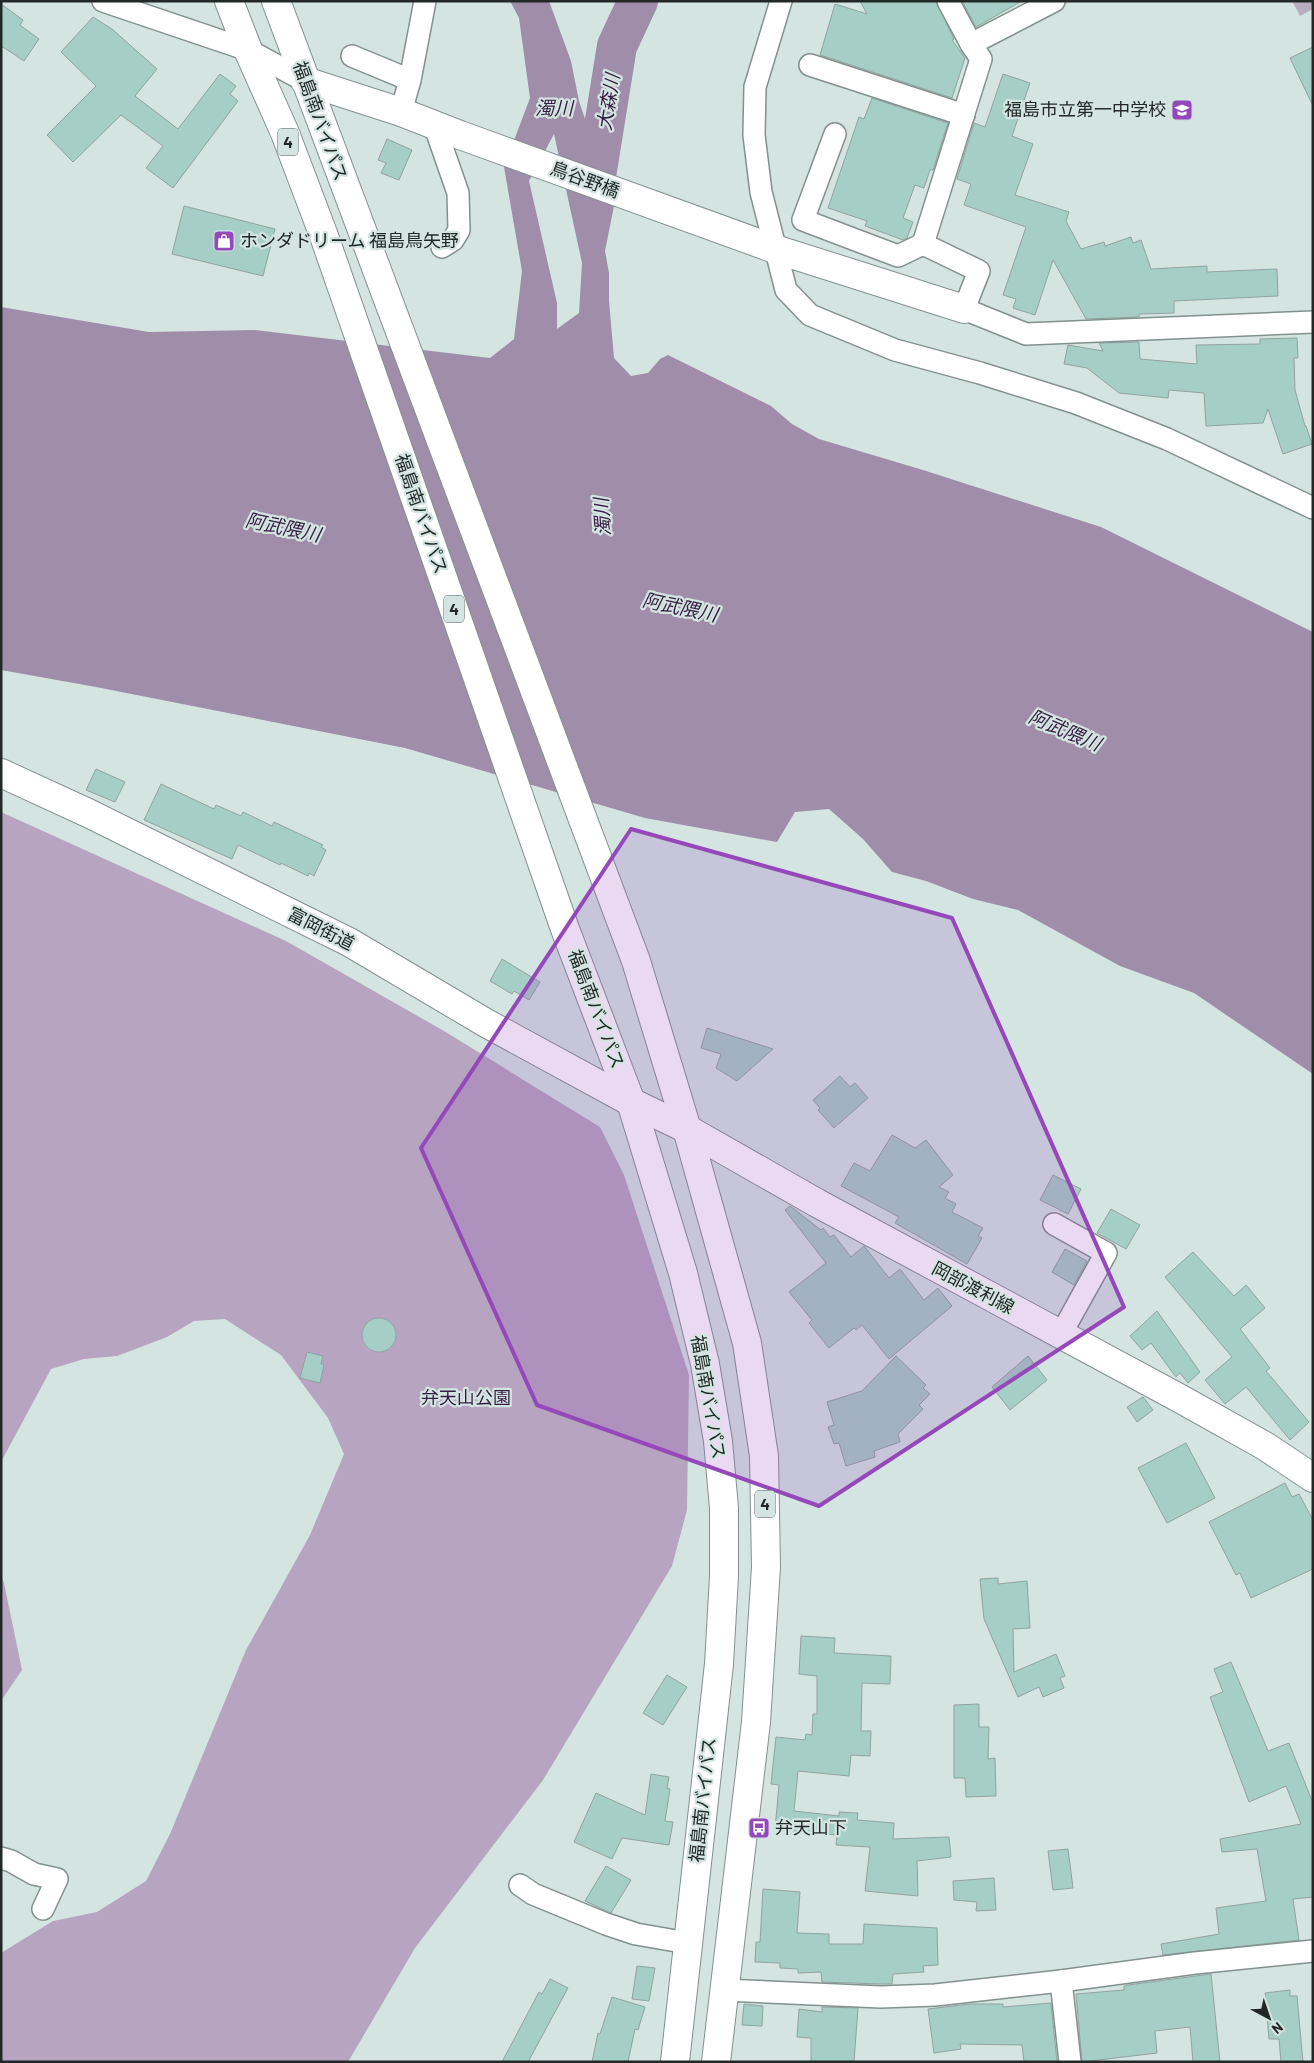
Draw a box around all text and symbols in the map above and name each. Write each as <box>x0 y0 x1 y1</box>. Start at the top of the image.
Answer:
street label: 福島南バイパス <box>289 58 353 183</box>
water label: 大森川 <box>592 70 624 132</box>
water label: 濁川 <box>535 96 575 119</box>
place label: 福島市立第一中学校 <box>1004 98 1166 120</box>
school or university icon: 福島市立第一中学校 <box>1170 98 1194 122</box>
road number: 4 <box>278 128 298 156</box>
street label: 鳥谷野橋 <box>548 156 623 202</box>
shop icon: ホンダドリーム 福島鳥矢野 <box>212 229 236 253</box>
place label: ホンダドリーム 福島鳥矢野 <box>240 229 459 251</box>
street label: 福島南バイパス <box>391 451 453 577</box>
water label: 濁川 <box>589 495 614 537</box>
water label: 阿武隈川 <box>244 507 325 546</box>
water label: 阿武隈川 <box>641 587 722 626</box>
road number: 4 <box>444 596 464 622</box>
water label: 阿武隈川 <box>1026 704 1107 756</box>
street label: 富岡街道 <box>284 902 359 954</box>
street label: 福島南バイパス <box>564 946 630 1071</box>
street label: 岡部渡利線 <box>929 1256 1018 1318</box>
street label: 福島南バイパス <box>687 1333 731 1461</box>
park label: 弁天山公園 <box>421 1386 511 1408</box>
road number: 4 <box>755 1490 775 1518</box>
street label: 福島南バイパス <box>684 1736 720 1864</box>
bus stop icon: 弁天山下 <box>747 1816 771 1840</box>
place label: 弁天山下 <box>775 1816 847 1838</box>
north arrow <box>1244 1993 1294 2043</box>
text: N <box>1269 2019 1287 2038</box>

